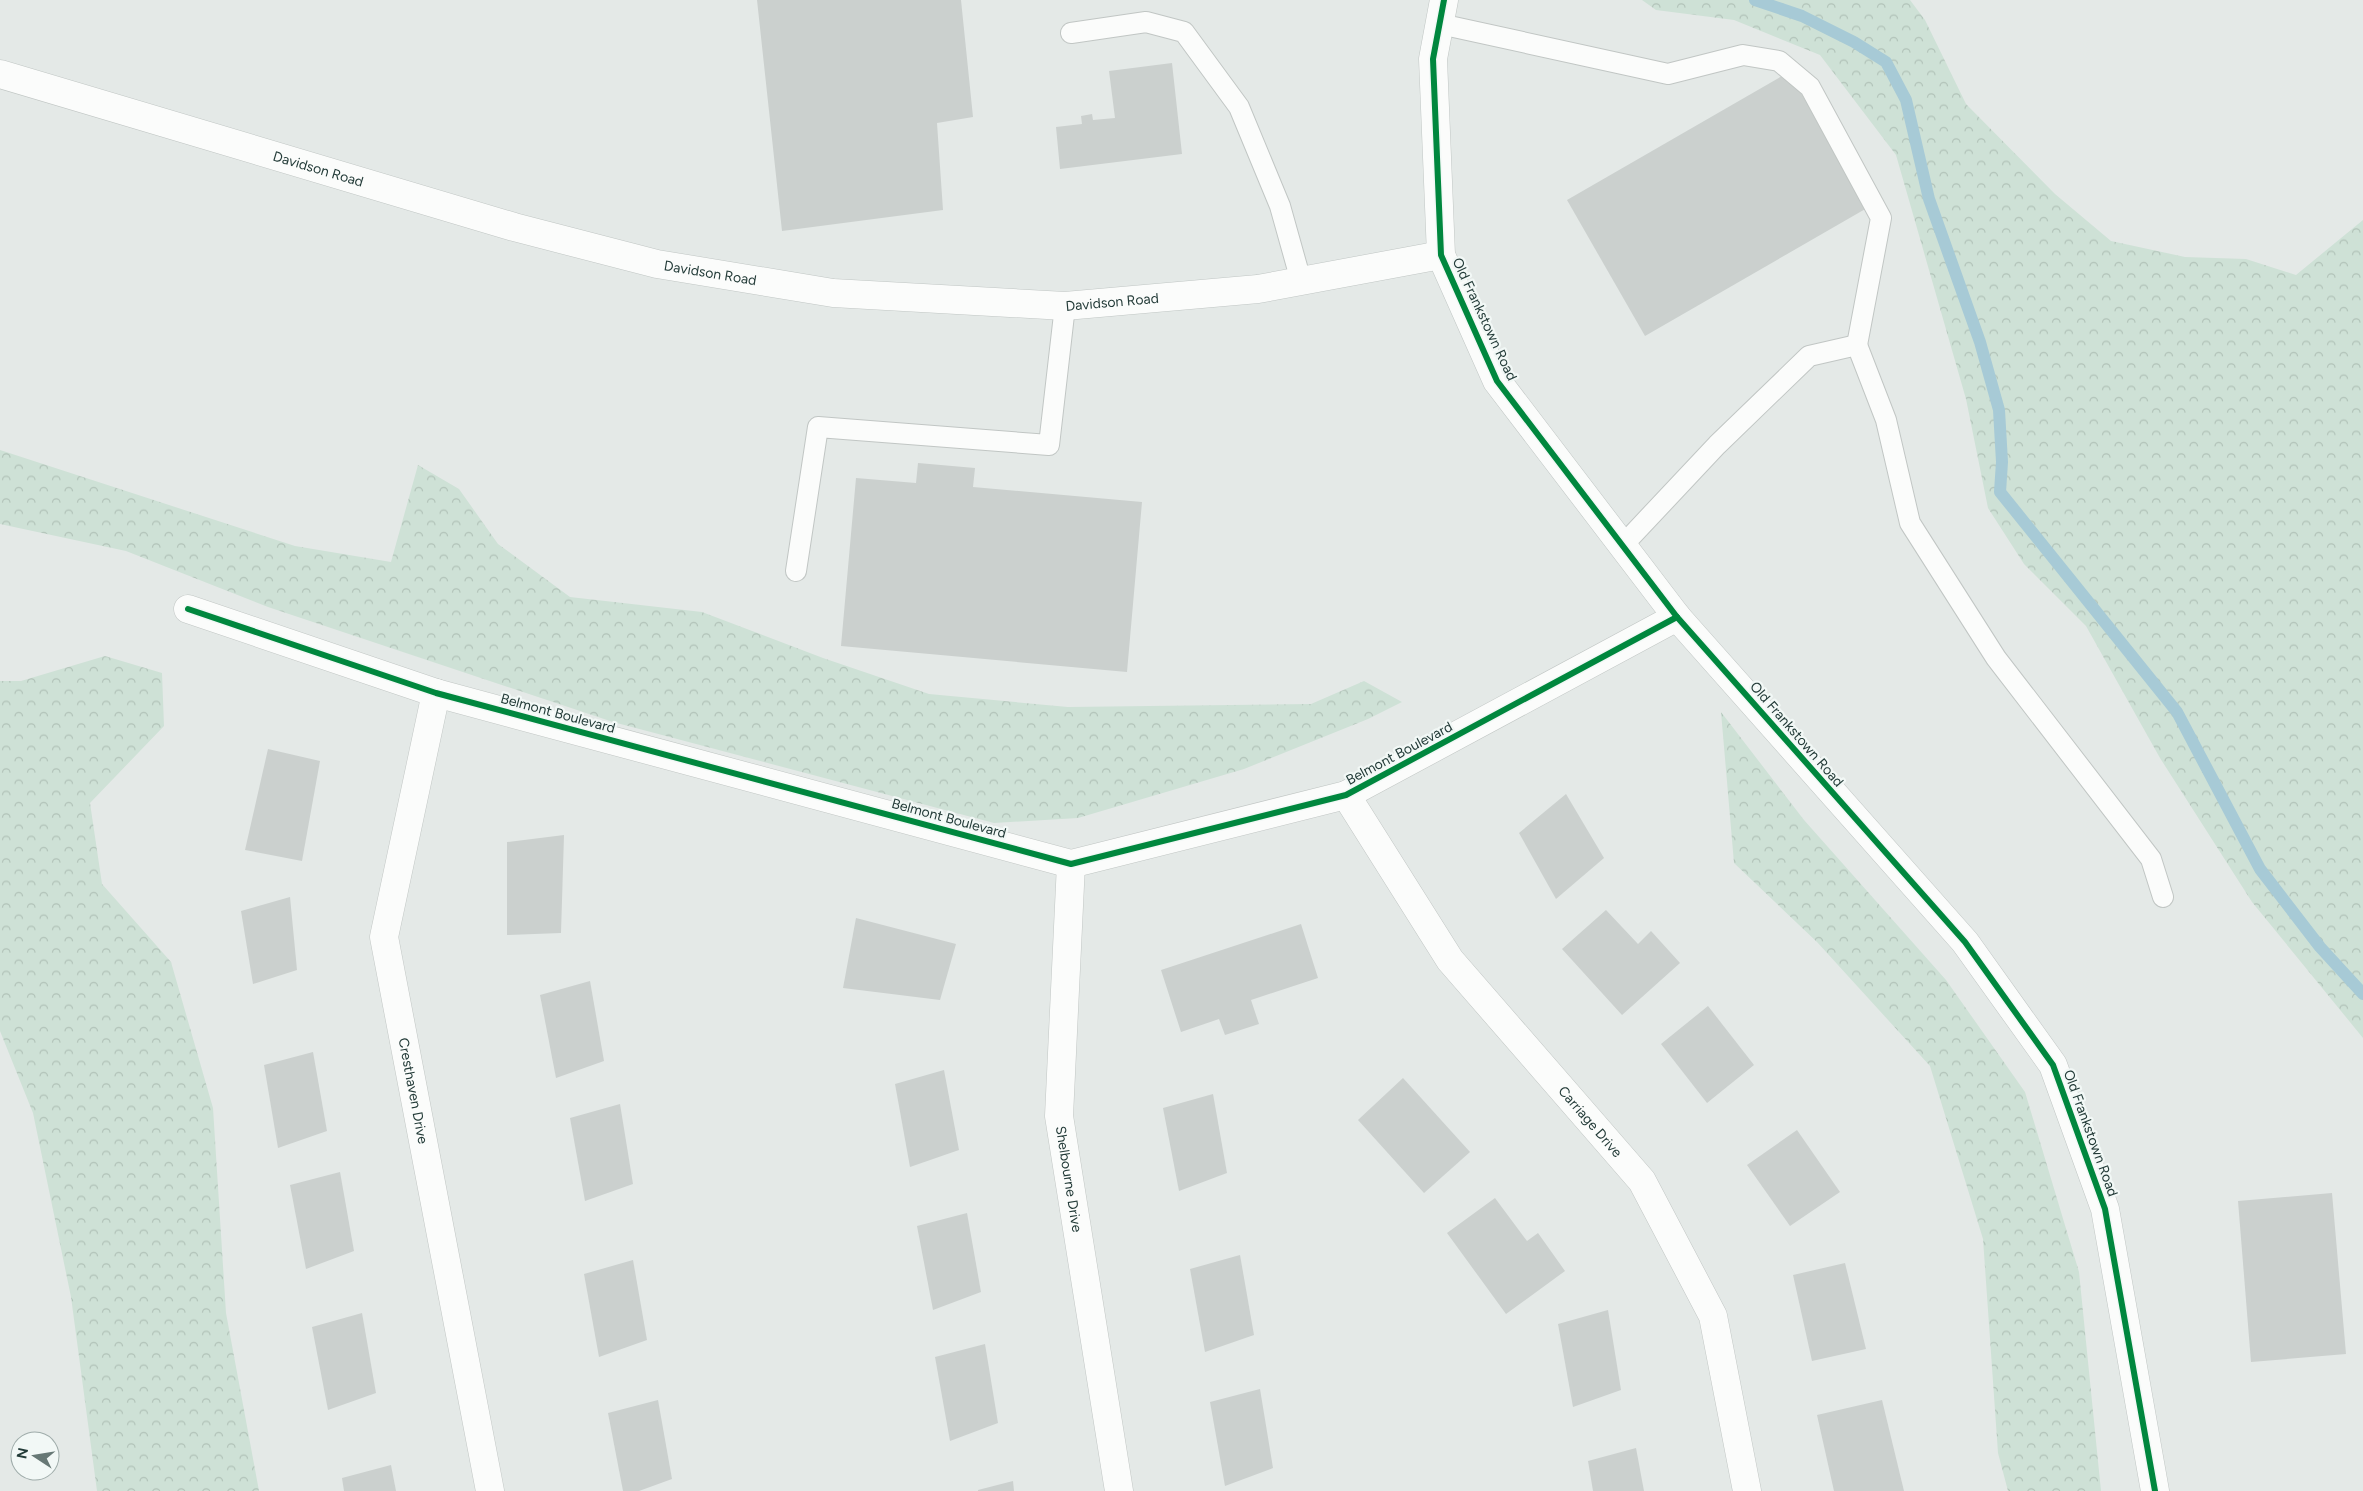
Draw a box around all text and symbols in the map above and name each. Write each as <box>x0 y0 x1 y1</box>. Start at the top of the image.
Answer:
street label: Davidson Road <box>271 148 365 191</box>
street label: Old Frankstown Road <box>1449 255 1521 383</box>
street label: Davidson Road <box>663 257 758 289</box>
street label: Davidson Road <box>1065 290 1160 315</box>
street label: Old Frankstown Road <box>1746 678 1847 790</box>
street label: Belmont Boulevard <box>499 690 617 737</box>
street label: Belmont Boulevard <box>1343 718 1455 789</box>
street label: Belmont Boulevard <box>890 795 1008 842</box>
street label: Cresthaven Drive <box>394 1036 431 1146</box>
street label: Old Frankstown Road <box>2060 1067 2121 1199</box>
street label: Carriage Drive <box>1554 1083 1626 1161</box>
street label: Shelbourne Drive <box>1052 1125 1086 1234</box>
north arrow <box>10 1431 60 1481</box>
text: N <box>13 1446 32 1460</box>

